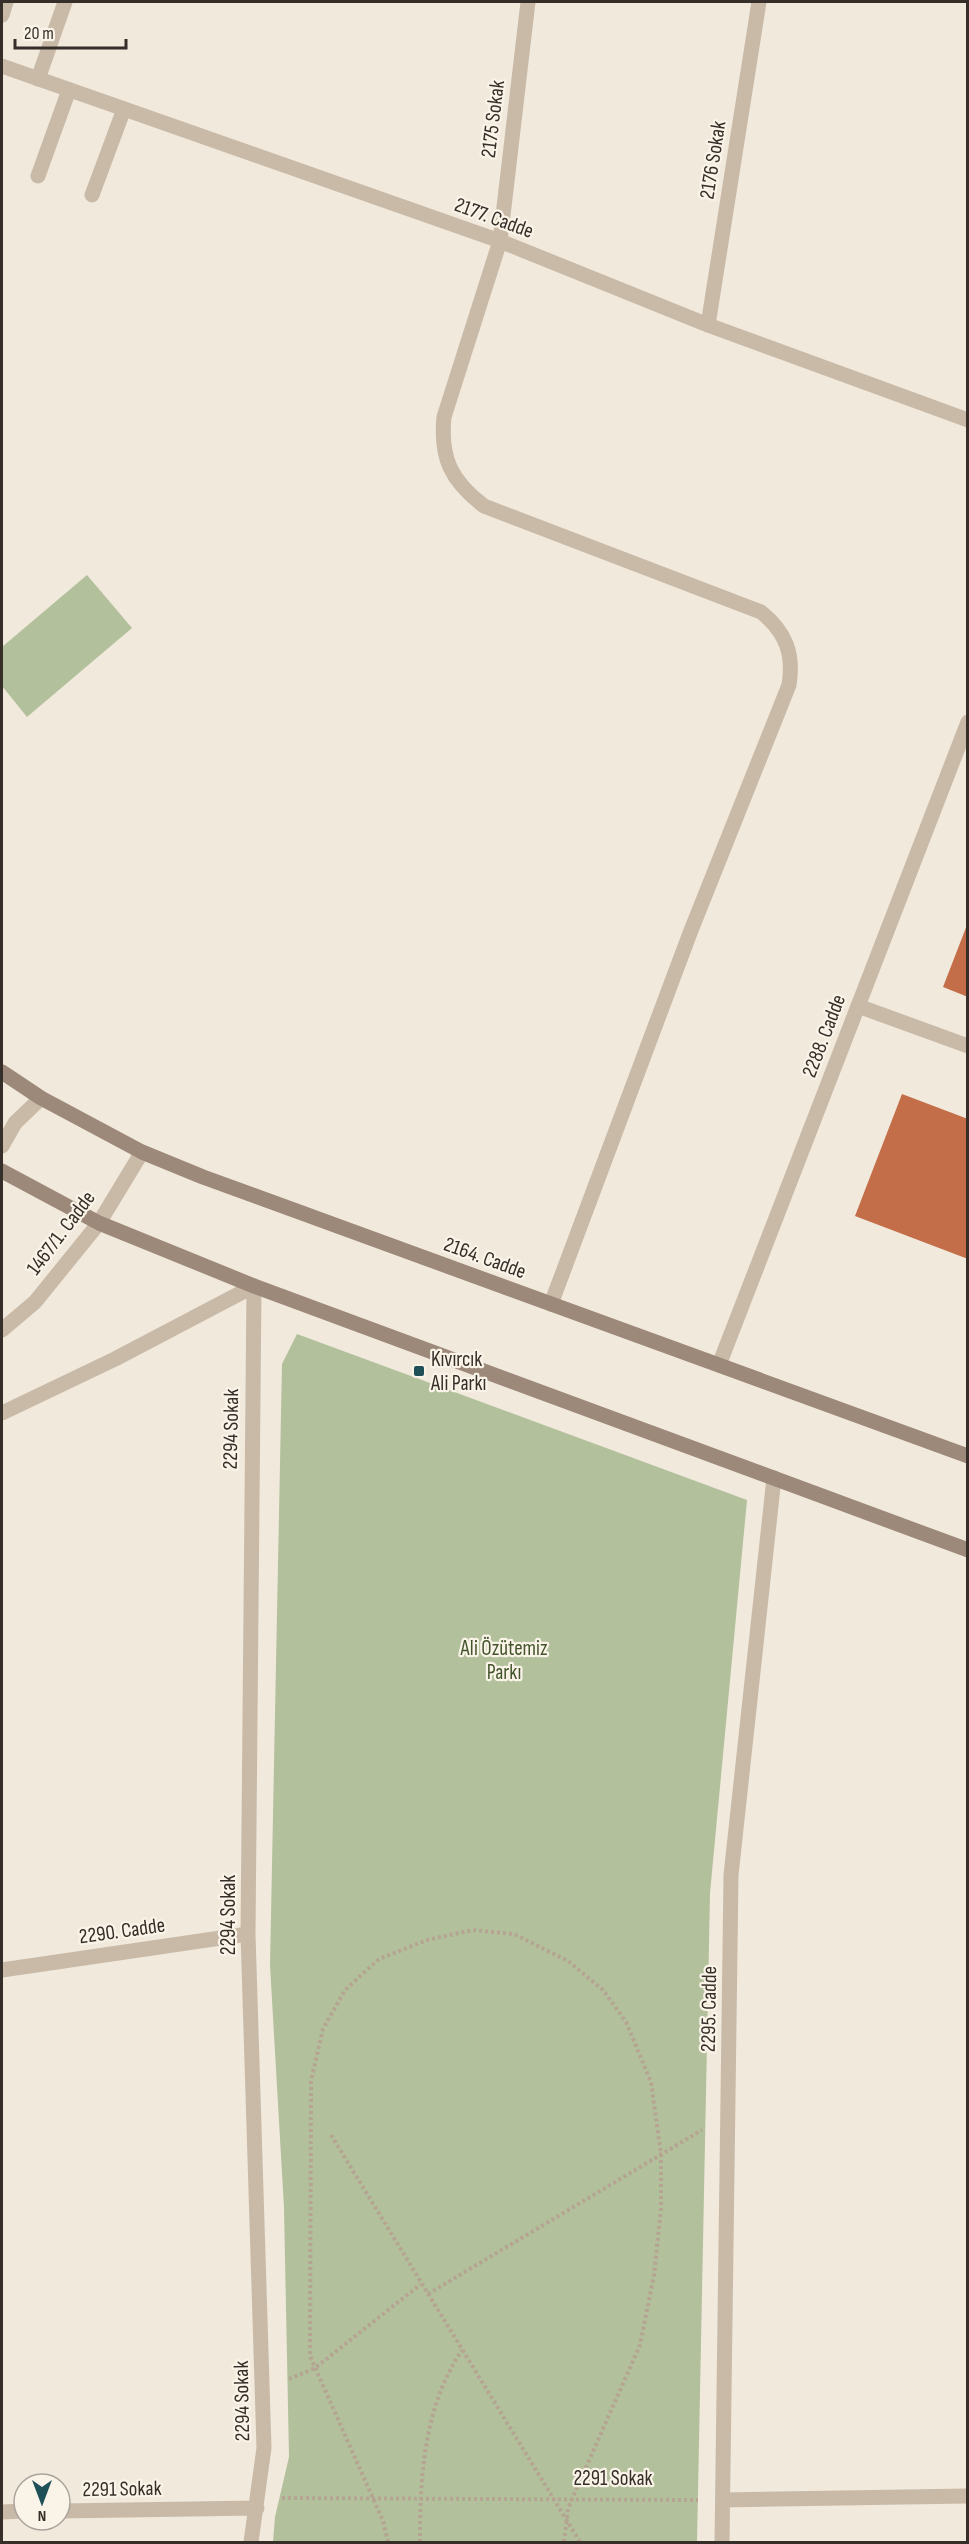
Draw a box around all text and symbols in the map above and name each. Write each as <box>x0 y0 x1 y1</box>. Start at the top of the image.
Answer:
scale bar <box>15 12 126 50</box>
text: 20 m <box>24 23 54 44</box>
street label: 2175 Sokak <box>476 79 510 159</box>
street label: 2176 Sokak <box>694 119 732 201</box>
street label: 2177. Cadde <box>451 192 537 244</box>
street label: 2288. Cadde <box>797 991 851 1081</box>
street label: 1467/1. Cadde <box>21 1186 101 1280</box>
street label: 2164. Cadde <box>441 1232 529 1284</box>
place label: Kıvırcık Ali Parkı <box>430 1347 486 1396</box>
marker: Kıvırcık Ali Parkı <box>412 1364 426 1378</box>
street label: 2294 Sokak <box>218 1388 244 1470</box>
park label: Ali Özütemiz Parkı <box>459 1636 548 1685</box>
street label: 2294 Sokak <box>216 1875 241 1955</box>
street label: 2290. Cadde <box>77 1913 167 1949</box>
street label: 2295. Cadde <box>696 1966 722 2052</box>
street label: 2294 Sokak <box>229 2360 255 2442</box>
street label: 2291 Sokak <box>573 2466 653 2491</box>
north arrow <box>12 2472 72 2532</box>
street label: 2291 Sokak <box>82 2476 162 2502</box>
text: N <box>38 2506 46 2525</box>

